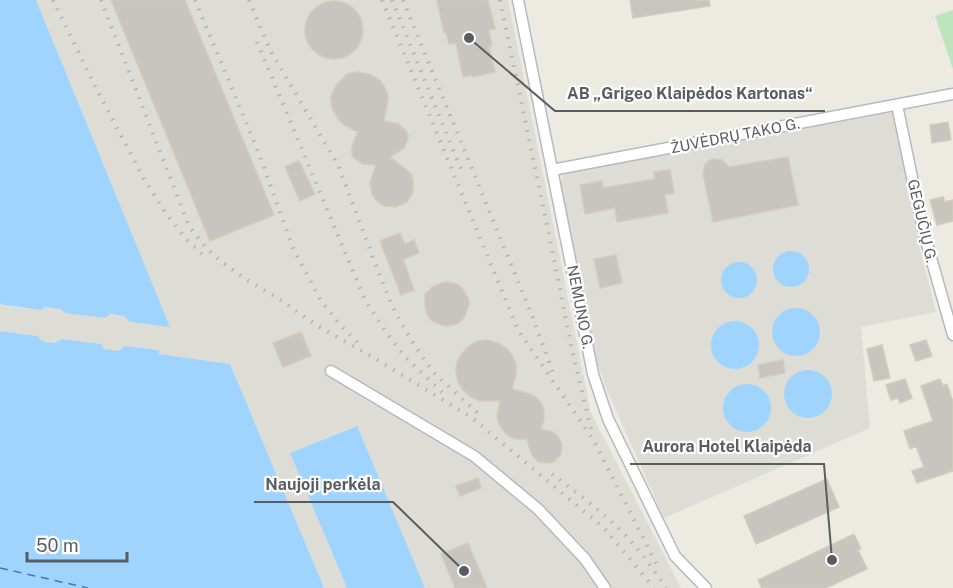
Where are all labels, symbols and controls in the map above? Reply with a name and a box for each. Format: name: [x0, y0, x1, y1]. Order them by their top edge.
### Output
callout: AB „Grigeo Klaipėdos Kartonas“: [555, 77, 825, 111]
text: AB „Grigeo Klaipėdos Kartonas“: [567, 84, 813, 103]
street label: ŽUVĖDRŲ TAKO G.: [669, 114, 801, 156]
street label: GEGUČIŲ G.: [905, 178, 940, 264]
street label: NEMUNO G.: [564, 264, 597, 350]
callout: Aurora Hotel Klaipėda: [630, 430, 824, 464]
text: Aurora Hotel Klaipėda: [642, 437, 812, 456]
callout: Naujoji perkėla: [254, 468, 393, 502]
text: Naujoji perkėla: [265, 475, 381, 494]
scale bar: [27, 525, 128, 563]
text: 50 m: [36, 535, 79, 556]

